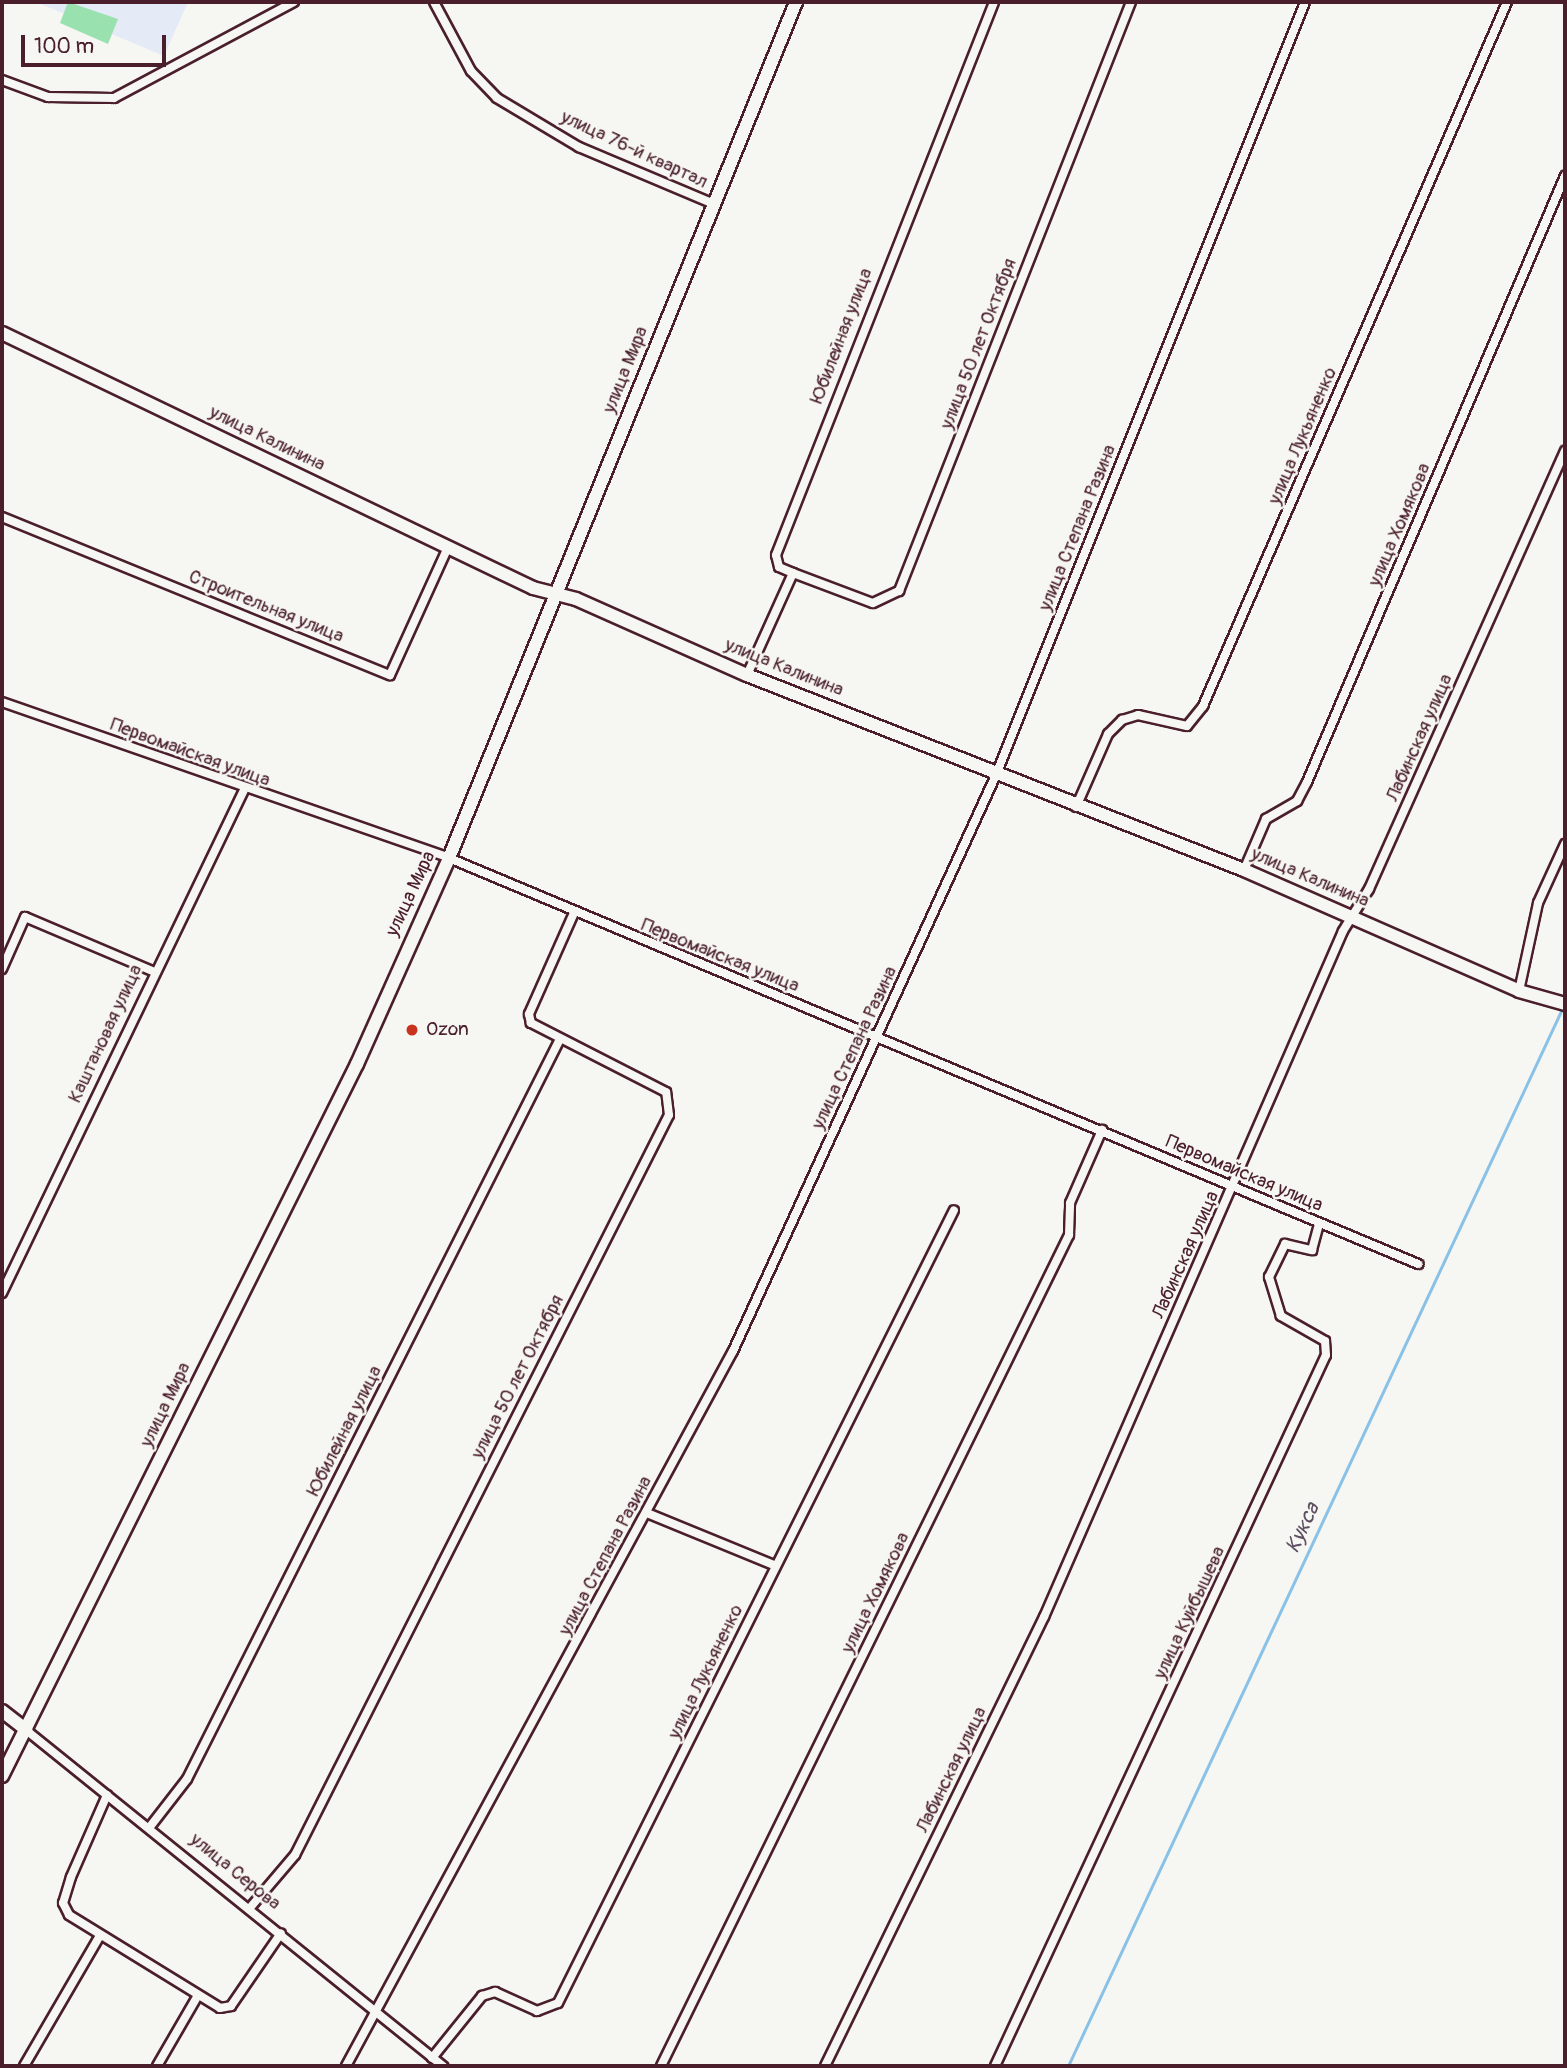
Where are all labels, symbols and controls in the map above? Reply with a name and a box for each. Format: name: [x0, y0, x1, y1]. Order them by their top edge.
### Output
scale bar: [24, 21, 170, 65]
text: 100 m: [34, 33, 94, 60]
street label: улица 76-й квартал: [557, 106, 711, 194]
street label: улица 50 лет Октября: [936, 255, 1022, 433]
street label: Юбилейная улица: [806, 265, 878, 407]
street label: улица Мира: [598, 323, 654, 417]
street label: улица Лукьяненко: [1264, 364, 1342, 508]
street label: улица Калинина: [205, 401, 329, 477]
street label: улица Степана Разина: [1034, 442, 1122, 614]
street label: улица Хомякова: [1364, 460, 1436, 590]
street label: Строительная улица: [185, 565, 347, 649]
street label: улица Калинина: [721, 634, 847, 702]
street label: Лабинская улица: [1382, 671, 1458, 805]
street label: Первомайская улица: [107, 713, 273, 793]
street label: улица Калинина: [1248, 843, 1372, 913]
street label: улица Мира: [381, 848, 441, 940]
street label: Первомайская улица: [638, 914, 802, 998]
street label: Каштановая улица: [64, 961, 148, 1107]
street label: улица Степана Разина: [807, 963, 903, 1133]
place label: Ozon: [426, 1019, 469, 1041]
marker: Ozon: [404, 1022, 420, 1038]
street label: Первомайская улица: [1162, 1131, 1326, 1217]
street label: Лабинская улица: [1148, 1188, 1224, 1322]
street label: улица 50 лет Октября: [467, 1291, 569, 1463]
street label: улица Мира: [136, 1359, 196, 1451]
street label: Юбилейная улица: [302, 1362, 388, 1500]
street label: улица Степана Разина: [554, 1472, 658, 1640]
water label: Кукса: [1281, 1499, 1325, 1557]
street label: улица Хомякова: [837, 1529, 915, 1657]
street label: улица Куйбышева: [1149, 1543, 1231, 1683]
street label: улица Лукьяненко: [664, 1601, 748, 1743]
street label: Лабинская улица: [912, 1703, 992, 1837]
street label: улица Серова: [185, 1829, 285, 1915]

